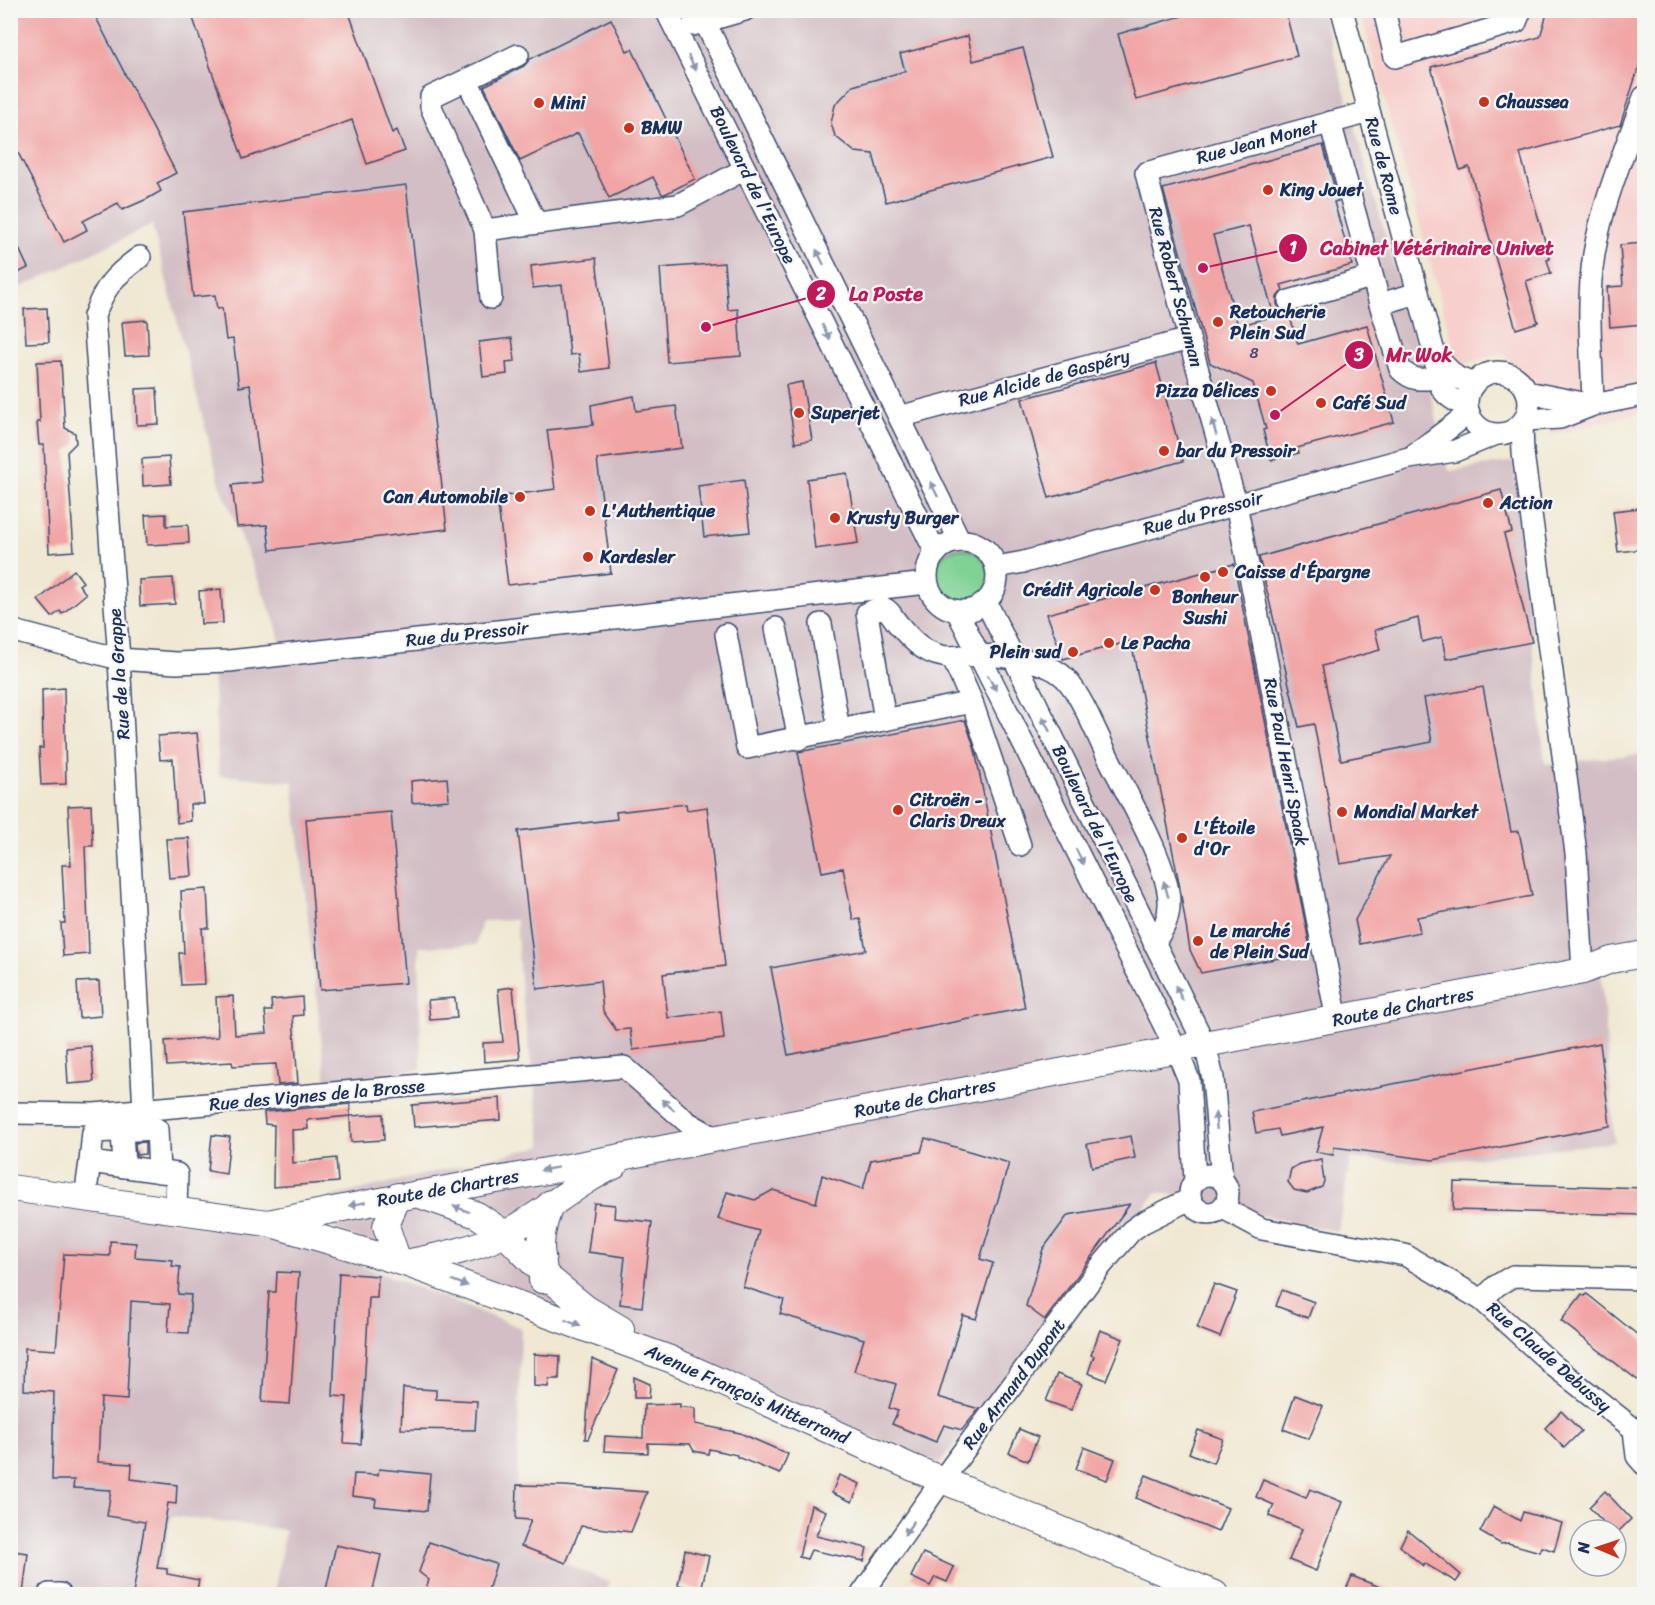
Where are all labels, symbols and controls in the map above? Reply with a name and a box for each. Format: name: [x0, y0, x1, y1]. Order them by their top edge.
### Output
one-way arrow: [687, 54, 697, 72]
place label: Chaussea: [1495, 86, 1569, 118]
place label: Mini: [550, 87, 586, 119]
marker: Chaussea: [1477, 95, 1491, 109]
marker: Mini: [532, 96, 546, 110]
street label: Boulevard de l'Europe: [701, 100, 805, 270]
street label: Rue Jean Monet: [1193, 110, 1322, 174]
place label: BMW: [641, 112, 683, 144]
street label: Rue de Rome: [1356, 113, 1412, 219]
marker: BMW: [622, 121, 636, 135]
place label: King Jouet: [1279, 174, 1365, 206]
marker: King Jouet: [1261, 183, 1275, 197]
street label: Rue Robert Schuman: [1139, 203, 1213, 371]
callout: Cabinet Vétérinaire Univet: [1278, 229, 1566, 267]
text: Cabinet Vétérinaire Univet: [1319, 231, 1554, 266]
text: 1: [1289, 232, 1297, 264]
one-way arrow: [816, 249, 825, 266]
callout: La Poste: [806, 275, 935, 313]
text: La Poste: [849, 277, 923, 312]
text: 2: [815, 278, 827, 310]
place label: Retoucherie Plein Sud: [1229, 296, 1326, 349]
marker: Retoucherie Plein Sud: [1211, 315, 1225, 329]
one-way arrow: [821, 323, 830, 340]
callout: Mr Wok: [1344, 336, 1464, 374]
text: Mr Wok: [1385, 338, 1452, 373]
text: 3: [1353, 339, 1364, 371]
street label: Rue Alcide de Gaspéry: [955, 340, 1134, 416]
house number: 8: [1249, 340, 1259, 366]
place label: Pizza Délices: [1156, 375, 1260, 407]
marker: Pizza Délices: [1264, 384, 1278, 398]
place label: Café Sud: [1332, 387, 1407, 419]
marker: Café Sud: [1314, 396, 1328, 410]
place label: Superjet: [810, 397, 880, 429]
marker: Superjet: [792, 406, 806, 420]
one-way arrow: [1209, 418, 1218, 436]
place label: bar du Pressoir: [1175, 435, 1297, 467]
marker: bar du Pressoir: [1157, 444, 1171, 458]
one-way arrow: [930, 480, 939, 497]
place label: Can Automobile: [382, 481, 508, 513]
street label: Rue du Pressoir: [1139, 481, 1268, 544]
place label: Action: [1499, 487, 1553, 519]
marker: Can Automobile: [513, 490, 527, 504]
place label: L'Authentique: [602, 495, 716, 527]
marker: Action: [1481, 496, 1495, 510]
place label: Krusty Burger: [846, 502, 960, 534]
marker: L'Authentique: [583, 504, 597, 518]
marker: Krusty Burger: [828, 511, 842, 525]
place label: Kardesler: [599, 541, 676, 573]
marker: Kardesler: [581, 550, 595, 564]
place label: Caisse d'Épargne: [1234, 556, 1371, 588]
marker: Caisse d'Épargne: [1216, 565, 1230, 579]
marker: Bonheur Sushi: [1198, 570, 1212, 584]
place label: Crédit Agricole: [1022, 574, 1144, 606]
place label: Bonheur Sushi: [1172, 581, 1240, 634]
marker: Crédit Agricole: [1148, 583, 1162, 597]
street label: Rue de la Grappe: [98, 607, 140, 741]
street label: Rue du Pressoir: [404, 611, 531, 656]
place label: Le Pacha: [1121, 627, 1191, 659]
place label: Plein sud: [990, 636, 1063, 668]
marker: Le Pacha: [1102, 636, 1116, 650]
marker: Plein sud: [1066, 645, 1080, 659]
one-way arrow: [987, 674, 997, 691]
street label: Rue Paul Henri Spaak: [1254, 675, 1318, 849]
one-way arrow: [1041, 715, 1051, 732]
street label: Boulevard de l'Europe: [1043, 739, 1147, 909]
place label: Citroën - Claris Dreux: [909, 784, 1006, 837]
place label: Mondial Market: [1353, 796, 1480, 828]
marker: Citroën - Claris Dreux: [891, 803, 905, 817]
marker: Mondial Market: [1335, 805, 1349, 819]
place label: L'Étoile d'Or: [1194, 812, 1255, 865]
marker: L'Étoile d'Or: [1175, 831, 1189, 845]
one-way arrow: [1075, 848, 1084, 865]
one-way arrow: [1161, 880, 1170, 898]
place label: Le marché de Plein Sud: [1210, 915, 1310, 968]
marker: Le marché de Plein Sud: [1191, 934, 1205, 948]
street label: Route de Chartres: [1329, 977, 1477, 1036]
one-way arrow: [1174, 984, 1183, 1001]
street label: Route de Chartres: [851, 1068, 999, 1127]
street label: Rue des Vignes de la Brosse: [208, 1070, 426, 1120]
one-way arrow: [661, 1099, 676, 1112]
one-way arrow: [1212, 1112, 1221, 1131]
street label: Route de Chartres: [374, 1160, 522, 1216]
one-way arrow: [539, 1165, 558, 1174]
one-way arrow: [347, 1200, 366, 1209]
one-way arrow: [452, 1204, 470, 1213]
one-way arrow: [451, 1278, 469, 1288]
street label: Rue Claude Debussy: [1479, 1293, 1619, 1421]
street label: Rue Armand Dupont: [954, 1311, 1074, 1456]
one-way arrow: [564, 1319, 582, 1329]
street label: Avenue François Mitterrand: [639, 1334, 856, 1454]
north arrow: [1568, 1518, 1628, 1578]
one-way arrow: [904, 1520, 915, 1536]
text: N: [1569, 1541, 1598, 1555]

